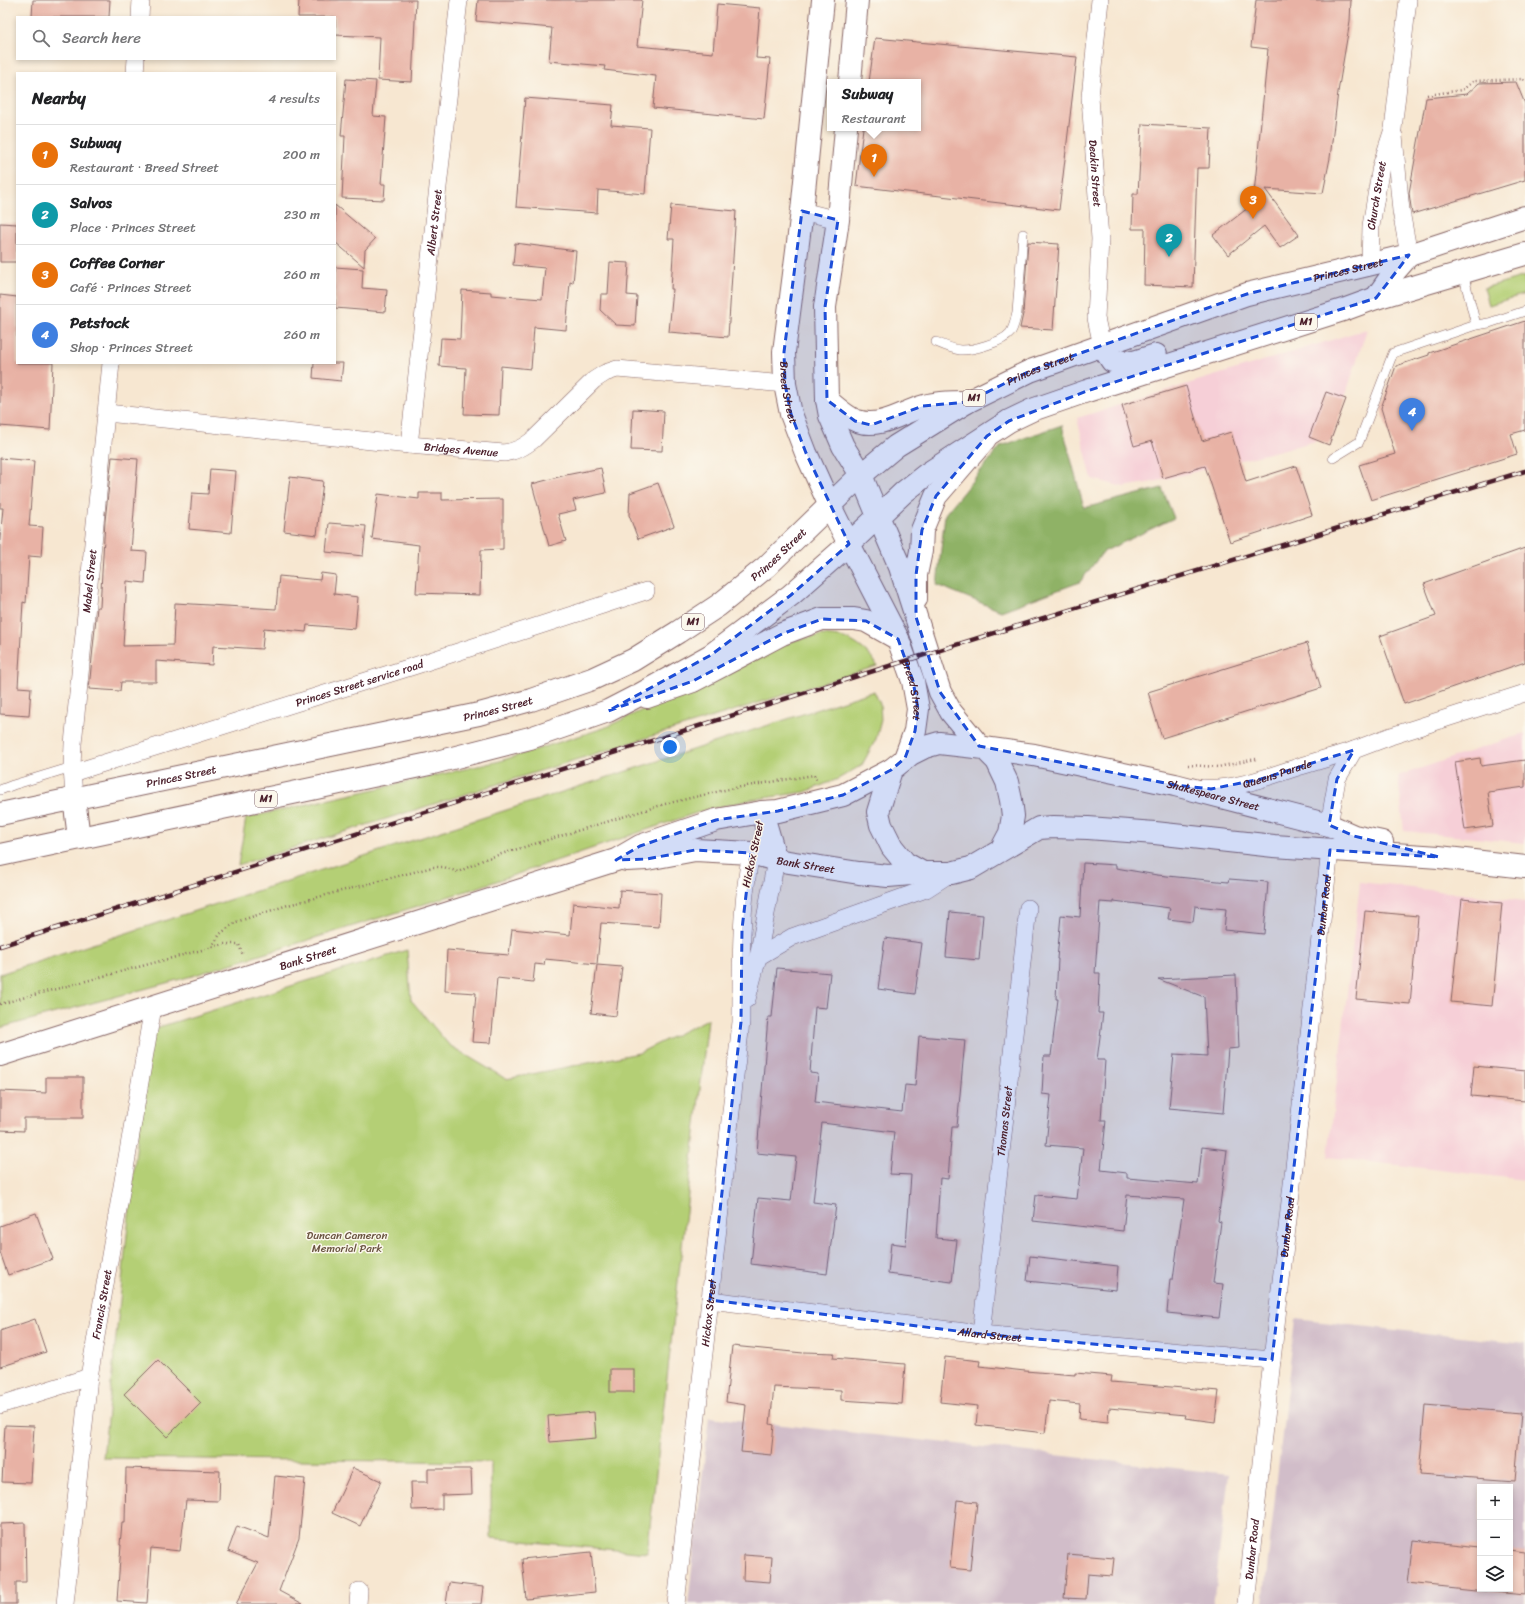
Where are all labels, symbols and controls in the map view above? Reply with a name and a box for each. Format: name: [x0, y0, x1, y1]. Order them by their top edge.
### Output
search box: [16, 16, 336, 60]
text: Search here: [62, 25, 141, 51]
icon: search: [30, 27, 52, 49]
popup: [827, 79, 921, 131]
text: Subway: [842, 81, 893, 107]
text: Nearby: [32, 83, 86, 113]
text: 4 results: [268, 87, 320, 110]
text: Restaurant: [842, 107, 906, 130]
text: Subway: [70, 130, 121, 156]
street label: Deakin Street: [1084, 139, 1107, 208]
text: 1: [42, 143, 48, 166]
text: 200 m: [283, 143, 320, 166]
pin: 1: [861, 144, 887, 177]
text: Restaurant · Breed Street: [70, 156, 219, 179]
street label: Church Street: [1361, 158, 1392, 230]
pin: 3: [1240, 186, 1266, 219]
street label: Albert Street: [421, 188, 447, 257]
text: Salvos: [70, 190, 112, 216]
text: 2: [41, 203, 49, 226]
text: 230 m: [284, 203, 320, 226]
text: Place · Princes Street: [70, 216, 196, 239]
pin: 2: [1156, 224, 1182, 257]
text: Coffee Corner: [70, 250, 164, 276]
street label: Princes Street: [1311, 252, 1385, 287]
text: 3: [41, 263, 49, 286]
text: 260 m: [284, 263, 320, 286]
text: Café · Princes Street: [70, 276, 191, 299]
text: Petstock: [70, 310, 129, 336]
road number: M1: [1295, 314, 1317, 330]
text: 4: [41, 323, 49, 346]
text: 260 m: [284, 323, 320, 346]
text: Shop · Princes Street: [70, 336, 193, 359]
street label: Princes Street: [1003, 347, 1077, 391]
street label: Breed Street: [775, 361, 803, 427]
road number: M1: [963, 390, 985, 406]
pin: 4: [1399, 398, 1425, 431]
street label: Bridges Avenue: [423, 437, 499, 462]
street label: Princes Street: [746, 523, 811, 586]
street label: Mabel Street: [77, 548, 102, 614]
road number: M1: [682, 614, 704, 630]
street label: Princes Street service road: [293, 654, 427, 712]
street label: Breed Street: [896, 656, 928, 722]
street label: Princes Street: [461, 690, 535, 727]
your location: [660, 737, 680, 757]
street label: Queens Parade: [1241, 754, 1315, 793]
street label: Princes Street: [144, 760, 218, 793]
street label: Shakespeare Street: [1165, 774, 1262, 816]
road number: M1: [255, 791, 277, 807]
street label: Hickox Street: [737, 818, 769, 889]
street label: Bank Street: [775, 851, 837, 879]
street label: Dunbar Road: [1311, 873, 1337, 937]
street label: Bank Street: [277, 939, 339, 976]
street label: Thomas Street: [991, 1085, 1018, 1157]
street label: Dunbar Road: [1274, 1195, 1300, 1258]
park label: Duncan Cameron Memorial Park: [307, 1226, 387, 1258]
street label: Francis Street: [86, 1268, 117, 1341]
street label: Hickox Street: [695, 1277, 722, 1348]
street label: Allard Street: [956, 1322, 1023, 1347]
map controls: [1477, 1484, 1513, 1592]
button: +: [1477, 1484, 1513, 1520]
street label: Dunbar Road: [1239, 1517, 1265, 1580]
button: −: [1477, 1520, 1513, 1556]
button: layers: [1477, 1556, 1513, 1592]

